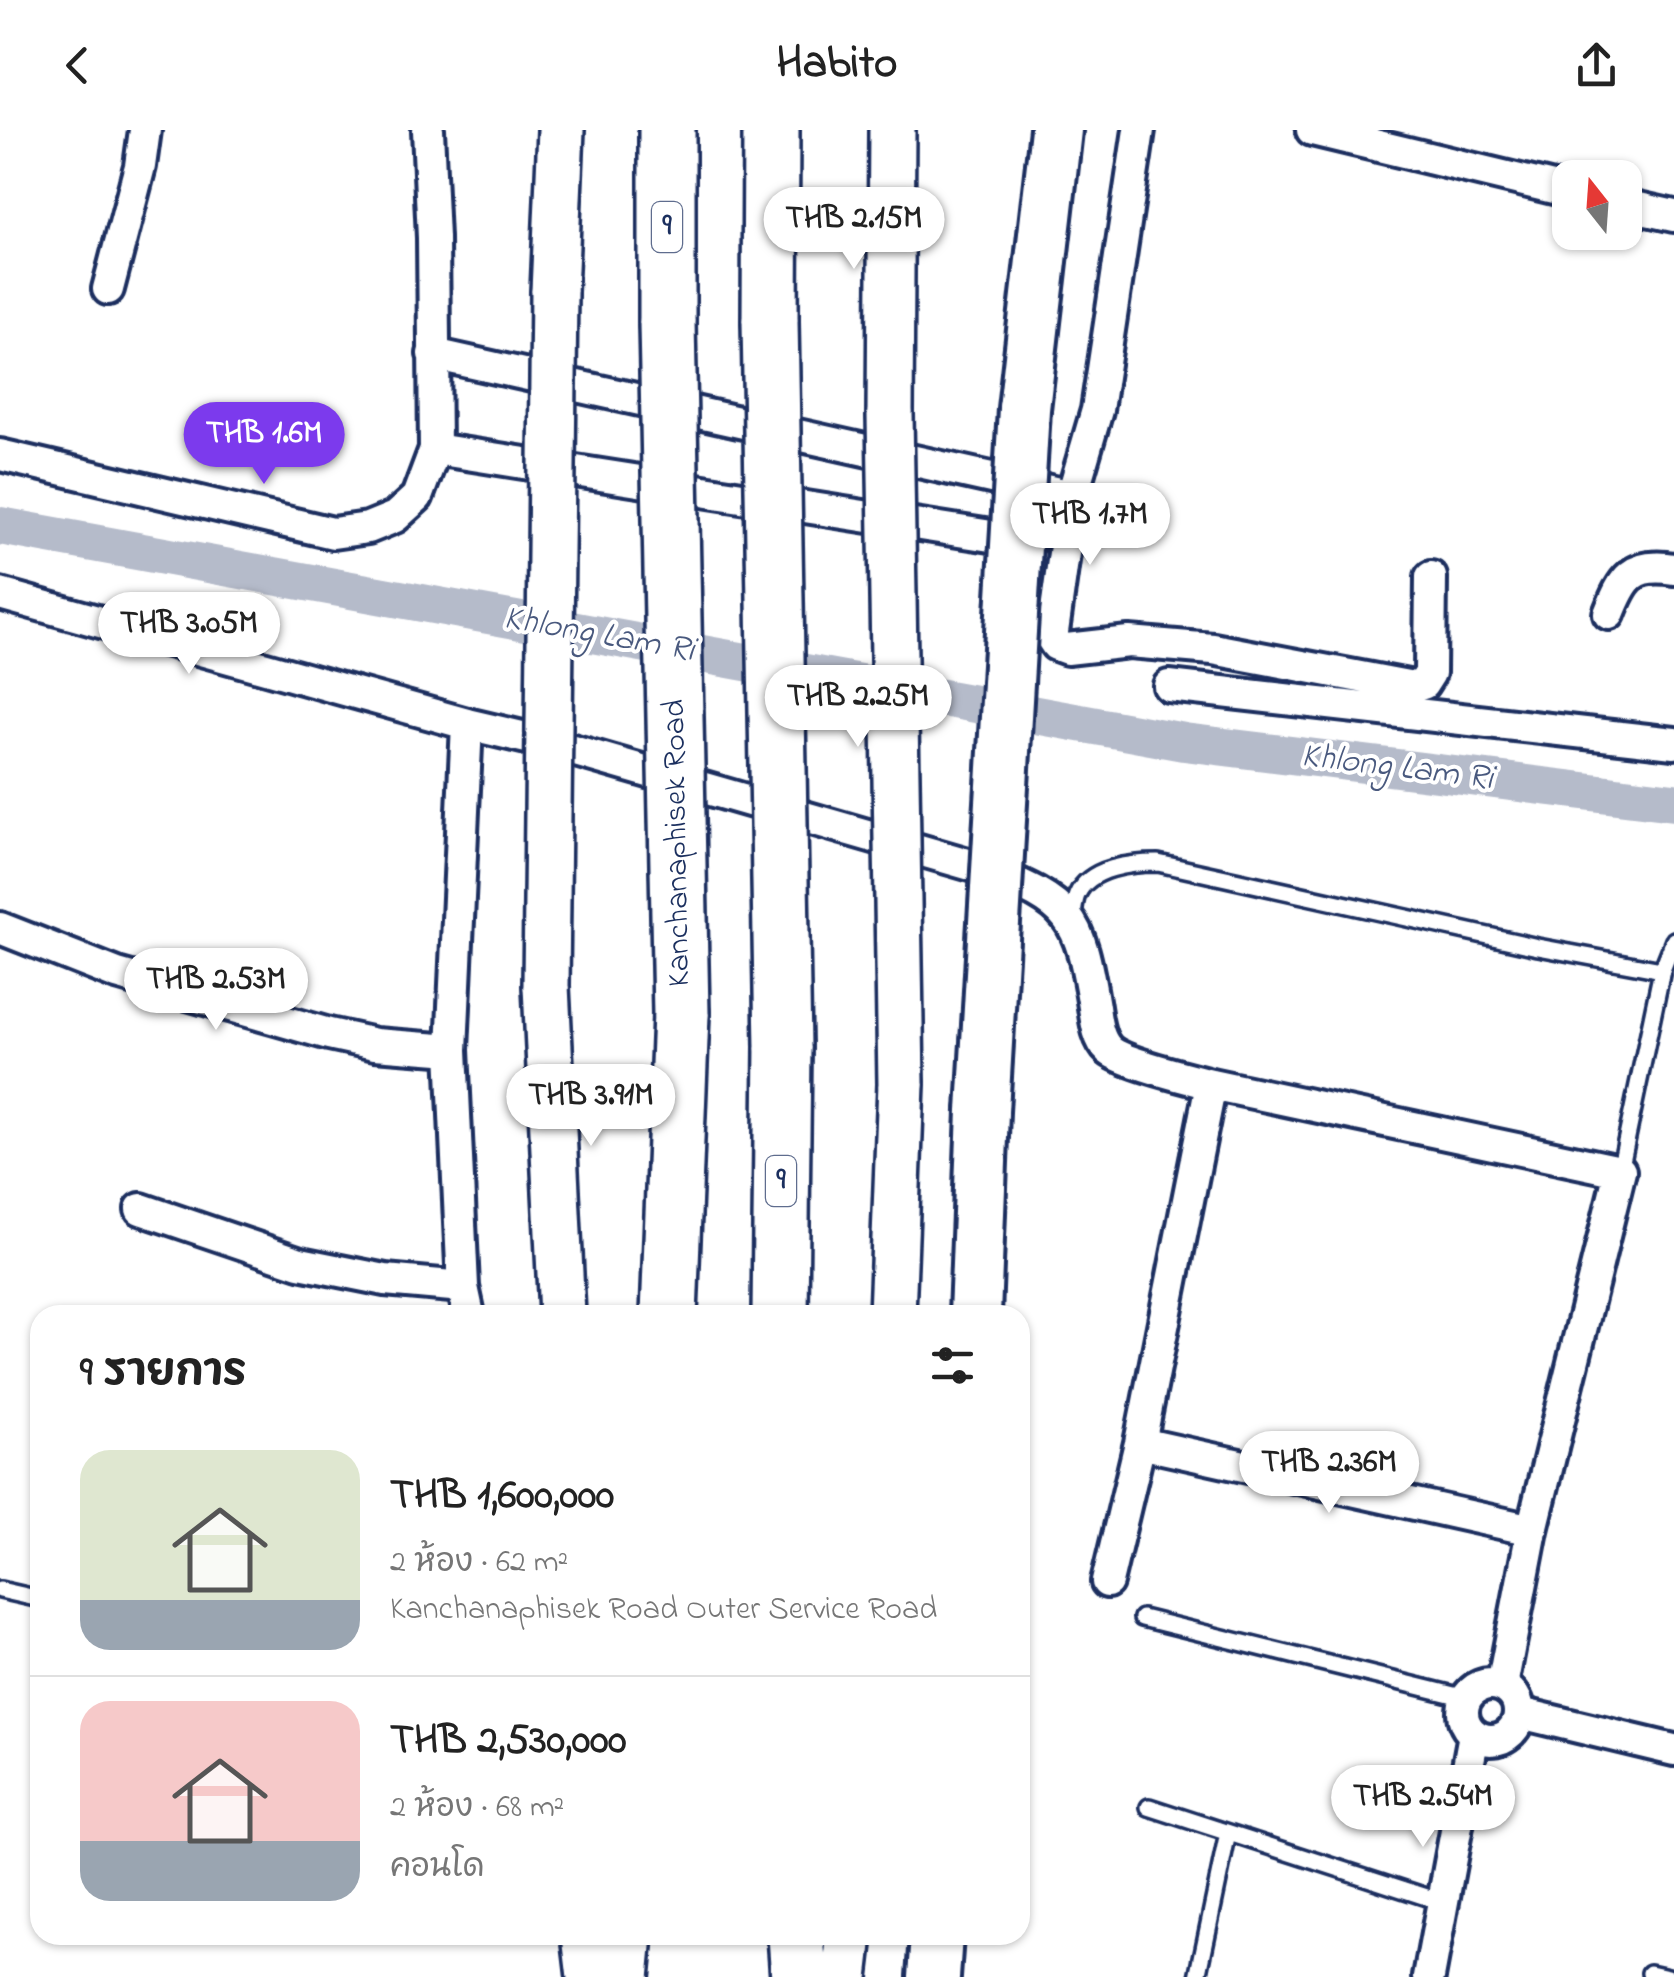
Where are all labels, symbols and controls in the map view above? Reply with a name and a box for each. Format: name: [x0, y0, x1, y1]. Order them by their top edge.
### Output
text: Habito: [777, 32, 897, 98]
icon: back: [50, 38, 105, 93]
icon: share: [1569, 38, 1624, 93]
north arrow: [1552, 160, 1642, 250]
map controls: [1552, 160, 1642, 250]
pin: THB 2.15M: [740, 187, 968, 272]
text: THB 2.15M: [786, 196, 922, 243]
road number: 9: [652, 202, 682, 252]
pin: THB 1.6M: [161, 402, 367, 487]
text: THB 1.6M: [206, 411, 322, 458]
pin: THB 1.7M: [987, 483, 1193, 568]
text: THB 1.7M: [1032, 492, 1148, 539]
pin: THB 3.05M: [75, 592, 303, 677]
water label: Khlong Lam Ri: [499, 593, 702, 678]
text: THB 3.05M: [120, 601, 258, 648]
pin: THB 2.25M: [744, 665, 972, 750]
text: THB 2.25M: [787, 674, 929, 721]
street label: Kanchanaphisek Road: [652, 699, 704, 987]
water label: Khlong Lam Ri: [1298, 731, 1499, 807]
pin: THB 2.53M: [102, 948, 330, 1033]
text: THB 2.53M: [146, 957, 286, 1004]
pin: THB 3.91M: [477, 1064, 705, 1149]
text: THB 3.91M: [528, 1073, 654, 1120]
road number: 9: [766, 1156, 796, 1206]
icon: filters: [925, 1338, 980, 1393]
text: 9 รายการ: [80, 1343, 247, 1404]
pin: THB 2.36M: [1215, 1431, 1443, 1516]
text: THB 2.36M: [1261, 1440, 1397, 1487]
text: THB 1,600,000: [390, 1466, 614, 1527]
icon: home: [160, 1490, 280, 1610]
text: 2 ห้อง · 62 m²: [390, 1540, 568, 1587]
text: Kanchanaphisek Road Outer Service Road: [390, 1587, 937, 1634]
text: THB 2,530,000: [390, 1711, 627, 1772]
icon: home: [160, 1741, 280, 1861]
pin: THB 2.54M: [1309, 1765, 1537, 1850]
text: THB 2.54M: [1353, 1774, 1493, 1821]
text: 2 ห้อง · 68 m²: [390, 1785, 564, 1832]
text: คอนโด: [390, 1845, 484, 1892]

